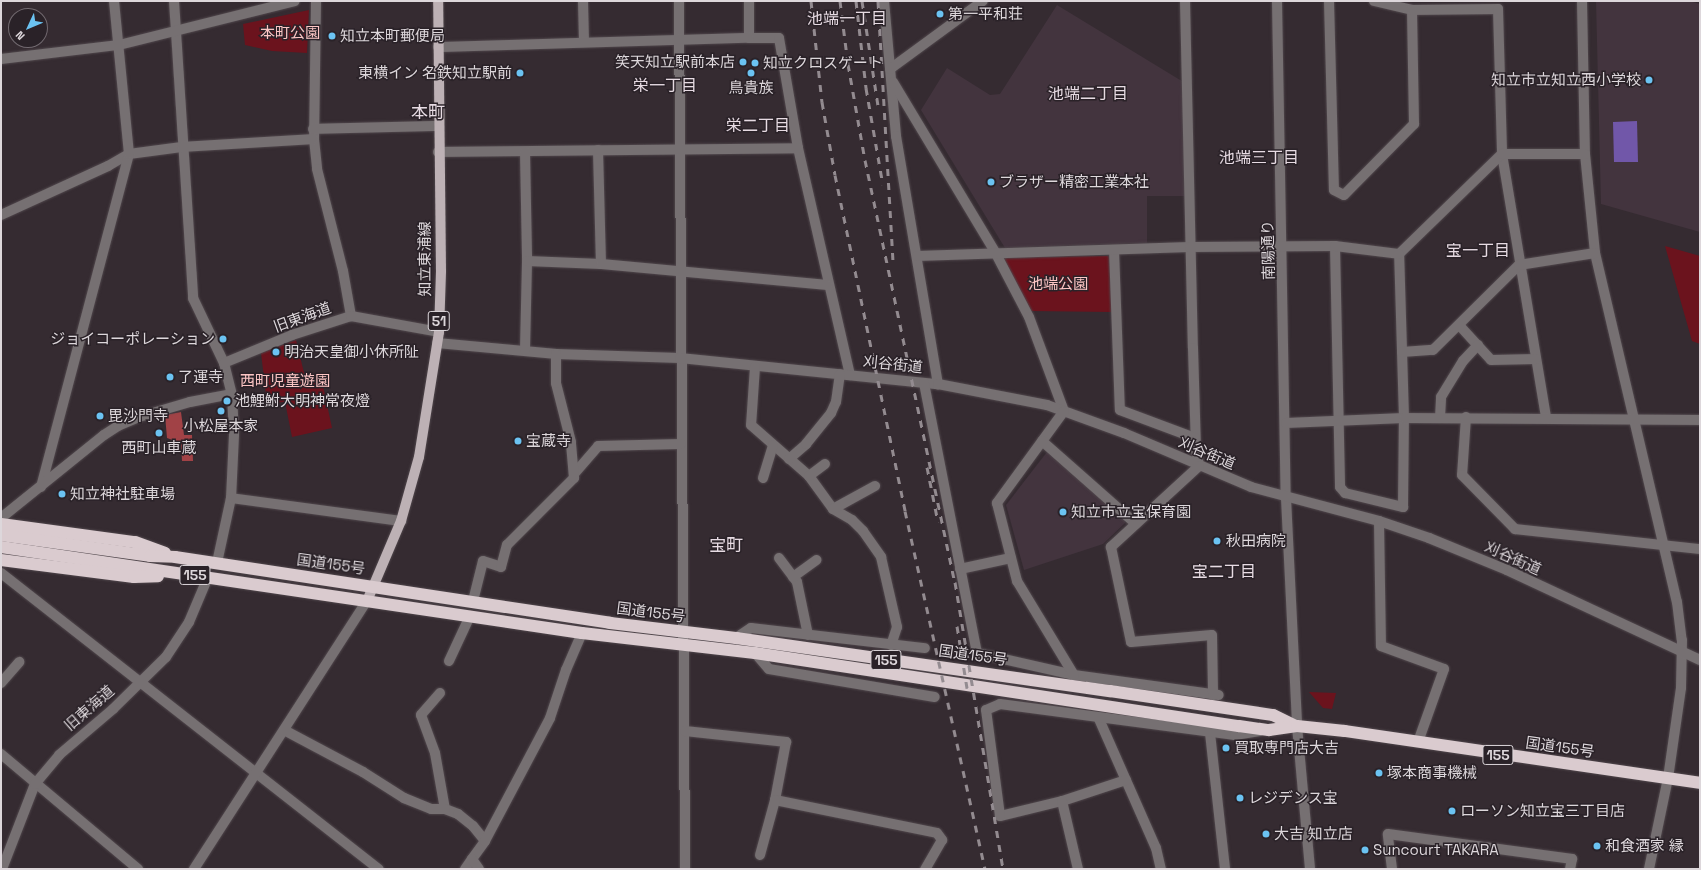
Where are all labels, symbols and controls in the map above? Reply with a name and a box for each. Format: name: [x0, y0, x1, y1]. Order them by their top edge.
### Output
place label: 第一平和荘: [948, 5, 1023, 23]
north arrow: [8, 8, 48, 48]
district label: 池端一丁目: [807, 9, 887, 29]
marker: 第一平和荘: [935, 9, 945, 19]
park label: 本町公園: [260, 24, 320, 42]
place label: 知立本町郵便局: [340, 27, 445, 45]
text: N: [12, 28, 28, 43]
marker: 知立本町郵便局: [327, 31, 337, 41]
place label: 笑天知立駅前本店: [615, 53, 735, 71]
place label: 知立クロスゲート: [763, 54, 883, 72]
marker: 笑天知立駅前本店: [738, 57, 748, 67]
marker: 知立クロスゲート: [750, 58, 760, 68]
place label: 東横イン 名鉄知立駅前: [358, 64, 512, 82]
marker: 東横イン 名鉄知立駅前: [515, 68, 525, 78]
marker: 鳥貴族: [746, 68, 756, 78]
place label: 知立市立知立西小学校: [1491, 71, 1641, 89]
marker: 知立市立知立西小学校: [1644, 75, 1654, 85]
district label: 栄一丁目: [633, 76, 697, 96]
place label: 鳥貴族: [729, 79, 773, 97]
district label: 池端二丁目: [1048, 84, 1128, 104]
district label: 本町: [411, 103, 445, 123]
district label: 栄二丁目: [726, 116, 790, 136]
district label: 池端三丁目: [1219, 148, 1299, 168]
place label: ブラザー精密工業本社: [999, 173, 1149, 191]
marker: ブラザー精密工業本社: [986, 177, 996, 187]
street label: 南陽通り: [1258, 220, 1278, 280]
street label: 知立東浦線: [416, 222, 434, 296]
district label: 宝一丁目: [1446, 241, 1510, 261]
park label: 池端公園: [1028, 275, 1088, 293]
street label: 旧東海道: [271, 298, 333, 336]
road number: 51: [427, 309, 451, 333]
place label: ジョイコーポレーション: [50, 330, 215, 348]
marker: ジョイコーポレーション: [218, 334, 228, 344]
place label: 明治天皇御小休所阯: [284, 343, 419, 361]
marker: 明治天皇御小休所阯: [271, 347, 281, 357]
street label: 刈谷街道: [862, 352, 924, 376]
place label: 了運寺: [178, 368, 223, 386]
marker: 了運寺: [165, 372, 175, 382]
park label: 西町児童遊園: [240, 372, 330, 390]
place label: 池鯉鮒大明神常夜燈: [235, 392, 370, 410]
marker: 池鯉鮒大明神常夜燈: [222, 396, 232, 406]
marker: 小松屋本家: [216, 406, 226, 416]
place label: 毘沙門寺: [108, 407, 168, 425]
marker: 毘沙門寺: [95, 411, 105, 421]
place label: 小松屋本家: [184, 417, 258, 435]
marker: 西町山車蔵: [154, 428, 164, 438]
place label: 宝蔵寺: [526, 432, 571, 450]
street label: 刈谷街道: [1176, 433, 1238, 473]
marker: 宝蔵寺: [513, 436, 523, 446]
place label: 西町山車蔵: [122, 439, 196, 457]
place label: 知立神社駐車場: [70, 485, 175, 503]
marker: 知立神社駐車場: [57, 489, 67, 499]
place label: 知立市立宝保育園: [1071, 503, 1191, 521]
marker: 知立市立宝保育園: [1058, 507, 1068, 517]
place label: 秋田病院: [1226, 532, 1286, 550]
marker: 秋田病院: [1211, 535, 1223, 547]
district label: 宝町: [709, 536, 743, 556]
street label: 刈谷街道: [1482, 538, 1544, 578]
street label: 国道155号: [295, 550, 367, 578]
district label: 宝二丁目: [1192, 562, 1256, 582]
road number: 155: [179, 563, 211, 587]
street label: 国道155号: [616, 599, 686, 625]
street label: 国道155号: [937, 641, 1009, 669]
road number: 155: [870, 648, 902, 672]
street label: 旧東海道: [60, 682, 118, 734]
street label: 国道155号: [1524, 733, 1596, 761]
place label: 買取専門店大吉: [1234, 739, 1339, 757]
marker: 買取専門店大吉: [1221, 743, 1231, 753]
road number: 155: [1482, 743, 1514, 767]
place label: 塚本商事機械: [1387, 764, 1477, 782]
marker: 塚本商事機械: [1374, 768, 1384, 778]
place label: レジデンス宝: [1248, 789, 1338, 807]
marker: レジデンス宝: [1235, 793, 1245, 803]
place label: ローソン知立宝三丁目店: [1460, 802, 1625, 820]
marker: ローソン知立宝三丁目店: [1447, 806, 1457, 816]
place label: 大吉 知立店: [1274, 825, 1353, 843]
marker: 大吉 知立店: [1261, 829, 1271, 839]
place label: 和食酒家 縁: [1605, 837, 1684, 855]
place label: Suncourt TAKARA: [1373, 841, 1499, 859]
marker: 和食酒家 縁: [1592, 841, 1602, 851]
marker: Suncourt TAKARA: [1360, 845, 1370, 855]

